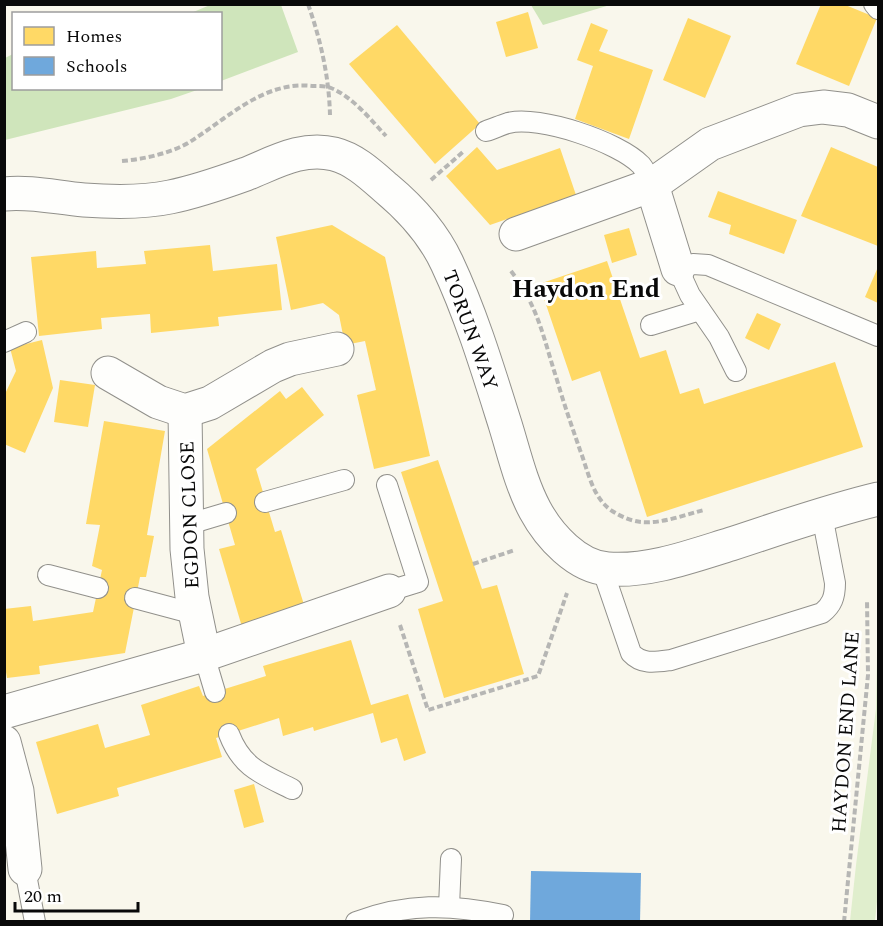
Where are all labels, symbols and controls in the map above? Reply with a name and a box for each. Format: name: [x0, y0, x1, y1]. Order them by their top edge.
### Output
legend: [12, 12, 222, 90]
text: Homes: [66, 23, 122, 50]
text: Schools: [66, 53, 128, 80]
street label: TORUN WAY: [434, 266, 506, 395]
district label: Haydon End: [512, 269, 660, 309]
street label: EGDON CLOSE: [172, 440, 208, 590]
street label: HAYDON END LANE: [824, 630, 868, 834]
scale bar: [15, 875, 138, 913]
text: 20 m: [24, 883, 62, 910]

